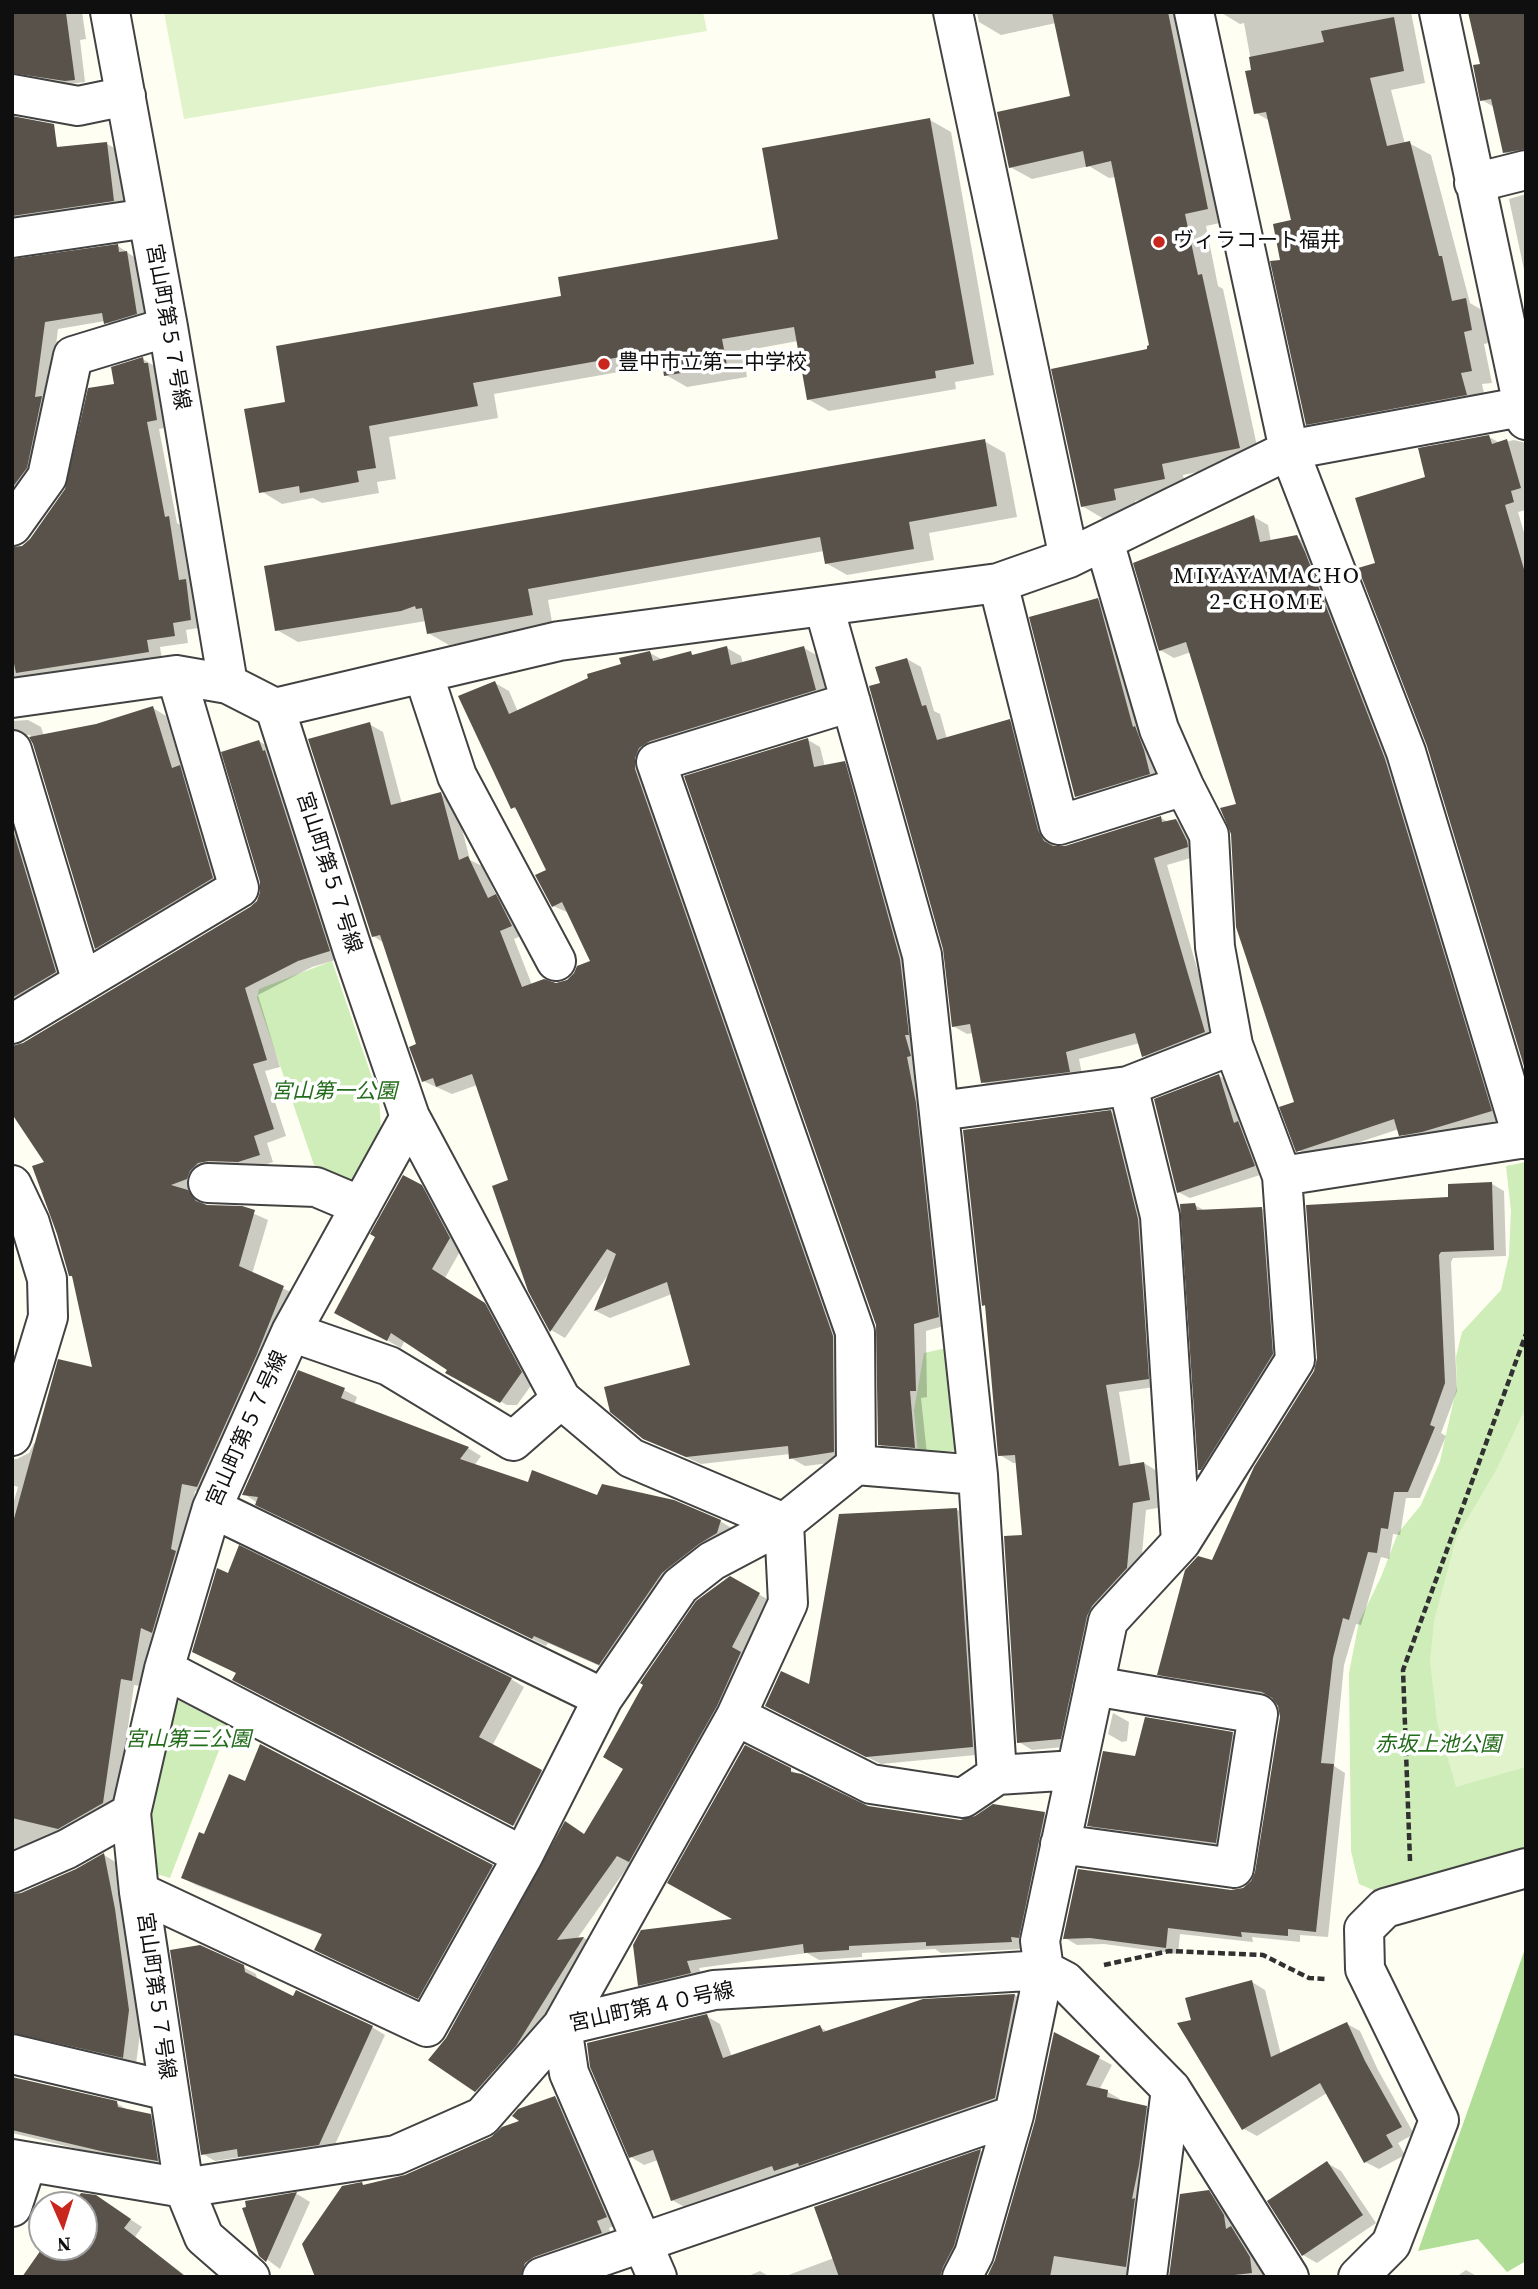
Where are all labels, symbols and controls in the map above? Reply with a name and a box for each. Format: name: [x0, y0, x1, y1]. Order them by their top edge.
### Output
place label: ヴィラコート福井: [1173, 229, 1341, 255]
marker: ヴィラコート福井: [1151, 234, 1167, 250]
street label: 宮山町第５７号線: [140, 242, 194, 412]
place label: 豊中市立第二中学校: [618, 351, 807, 377]
marker: 豊中市立第二中学校: [596, 356, 612, 372]
district label: MIYAYAMACHO 2-CHOME: [1174, 563, 1360, 617]
street label: 宮山町第５７号線: [290, 789, 366, 957]
park label: 宮山第一公園: [271, 1080, 397, 1106]
street label: 宮山町第５７号線: [202, 1347, 294, 1511]
park label: 宮山第三公園: [125, 1728, 251, 1754]
park label: 赤坂上池公園: [1375, 1733, 1501, 1759]
street label: 宮山町第５７号線: [131, 1911, 179, 2081]
street label: 宮山町第４０号線: [567, 1978, 737, 2038]
north arrow: [28, 2191, 98, 2261]
text: N: [56, 2232, 72, 2258]

